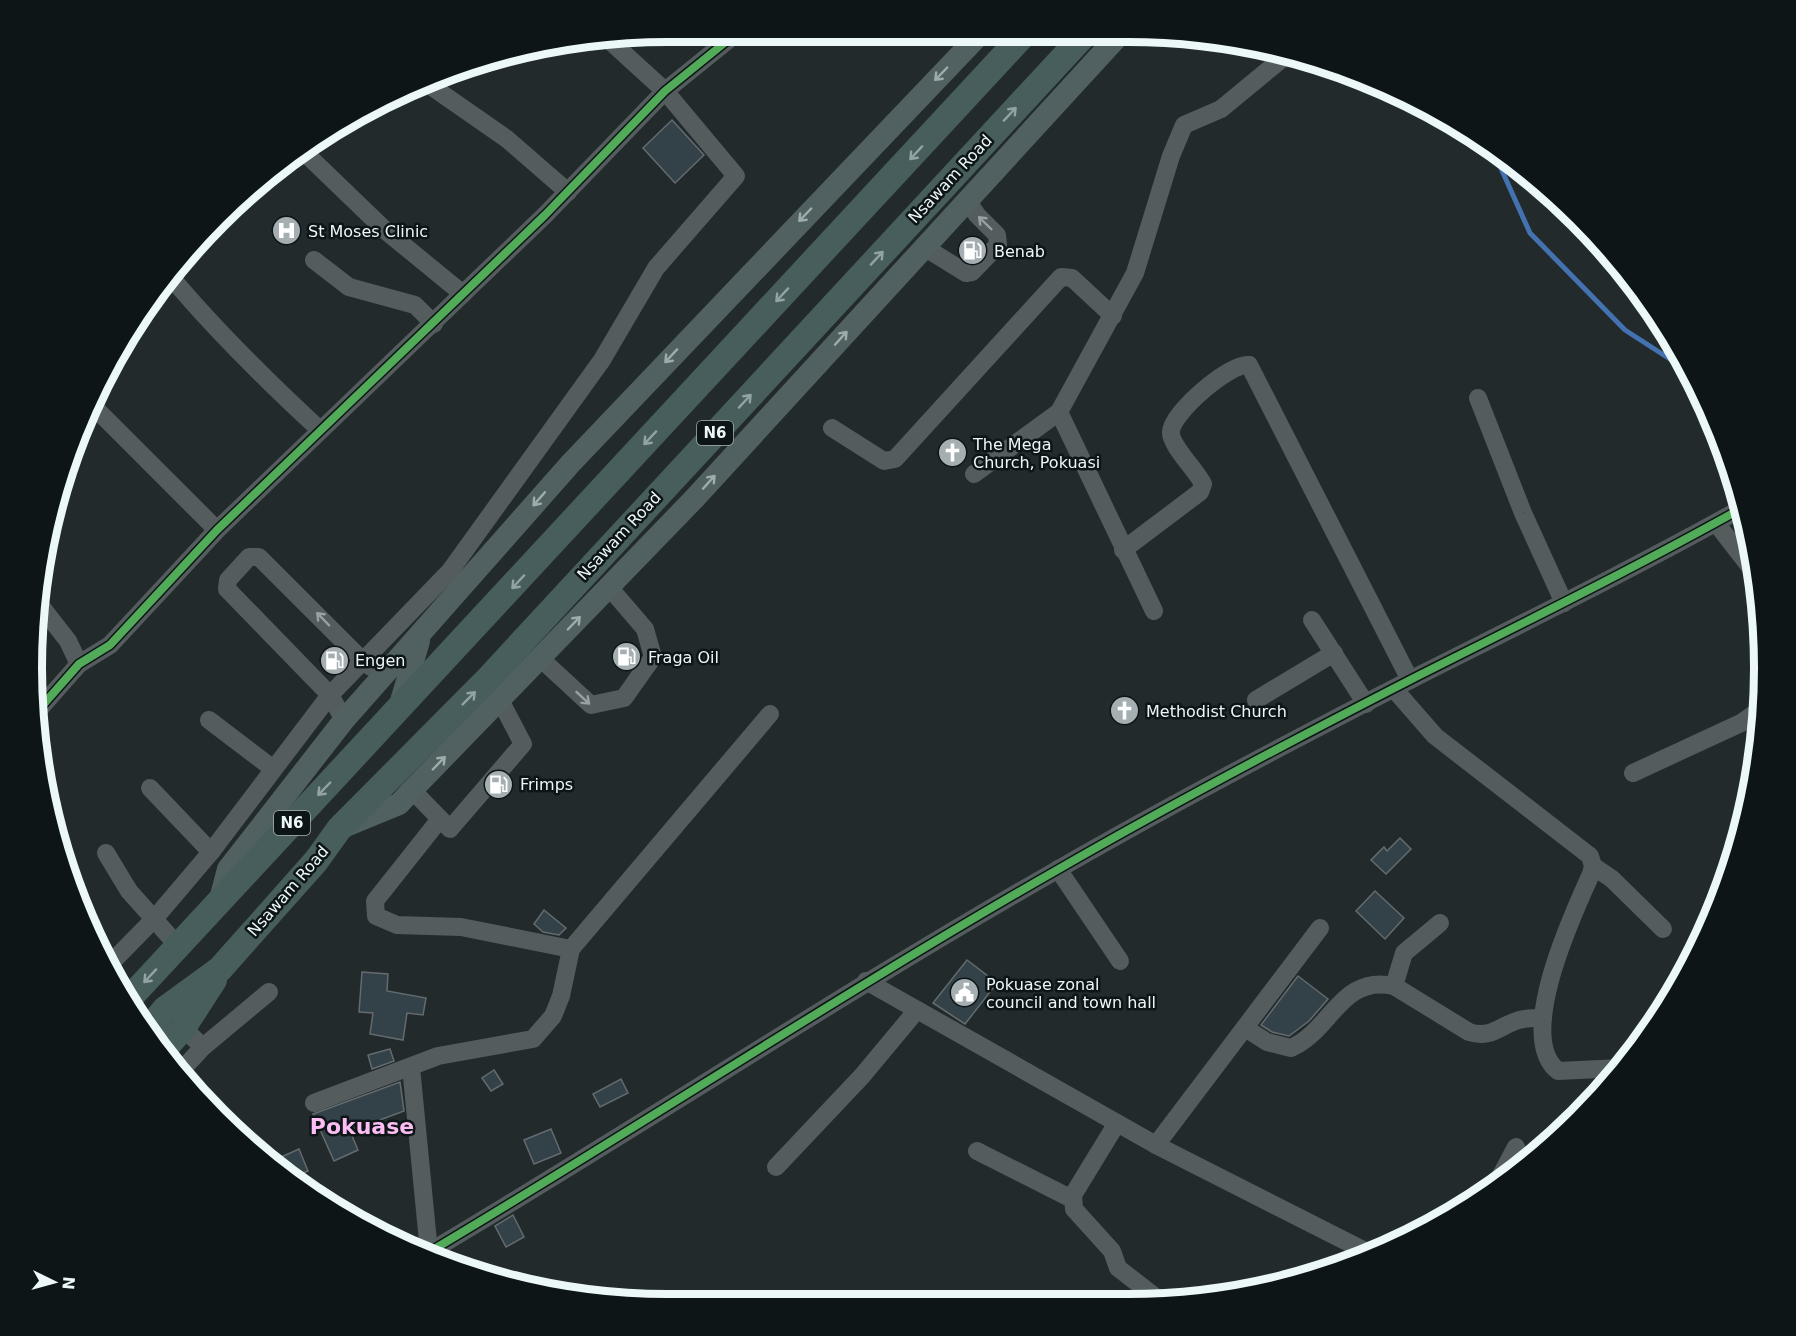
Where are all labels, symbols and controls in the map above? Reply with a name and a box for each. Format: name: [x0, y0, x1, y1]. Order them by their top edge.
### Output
one-way arrow: [934, 67, 948, 82]
one-way arrow: [1003, 107, 1017, 122]
street label: Nsawam Road: [904, 131, 996, 227]
one-way arrow: [909, 145, 923, 160]
one-way arrow: [798, 207, 813, 222]
hospital icon: St Moses Clinic: [271, 215, 303, 247]
one-way arrow: [978, 216, 993, 230]
place label: St Moses Clinic: [308, 222, 428, 241]
fuel station icon: Benab: [957, 235, 989, 267]
place label: Benab: [994, 242, 1045, 261]
one-way arrow: [870, 250, 884, 265]
one-way arrow: [775, 287, 789, 302]
one-way arrow: [834, 331, 848, 346]
one-way arrow: [664, 348, 678, 363]
one-way arrow: [737, 393, 752, 408]
road number: N6: [697, 421, 733, 445]
one-way arrow: [643, 431, 657, 446]
place label: The Mega Church, Pokuasi: [972, 435, 1100, 472]
church icon: The Mega Church, Pokuasi: [936, 437, 968, 469]
one-way arrow: [702, 475, 716, 490]
street label: Nsawam Road: [573, 488, 665, 584]
one-way arrow: [532, 491, 546, 506]
one-way arrow: [511, 574, 525, 589]
one-way arrow: [316, 612, 330, 627]
one-way arrow: [567, 615, 582, 630]
fuel station icon: Fraga Oil: [611, 641, 643, 673]
fuel station icon: Engen: [318, 644, 350, 676]
place label: Fraga Oil: [648, 648, 719, 667]
place label: Engen: [355, 651, 405, 670]
one-way arrow: [462, 690, 477, 705]
one-way arrow: [575, 691, 590, 705]
church icon: Methodist Church: [1109, 695, 1141, 727]
place label: Methodist Church: [1146, 702, 1287, 721]
one-way arrow: [431, 755, 446, 770]
fuel station icon: Frimps: [483, 768, 515, 800]
place label: Frimps: [520, 775, 573, 794]
one-way arrow: [317, 782, 331, 797]
road number: N6: [274, 811, 310, 835]
street label: Nsawam Road: [243, 842, 333, 940]
one-way arrow: [144, 968, 158, 983]
place label: Pokuase zonal council and town hall: [986, 975, 1156, 1012]
public building icon: Pokuase zonal council and town hall: [949, 977, 981, 1009]
district label: Pokuase: [310, 1114, 414, 1139]
north arrow: [24, 1252, 84, 1312]
text: N: [58, 1276, 78, 1291]

